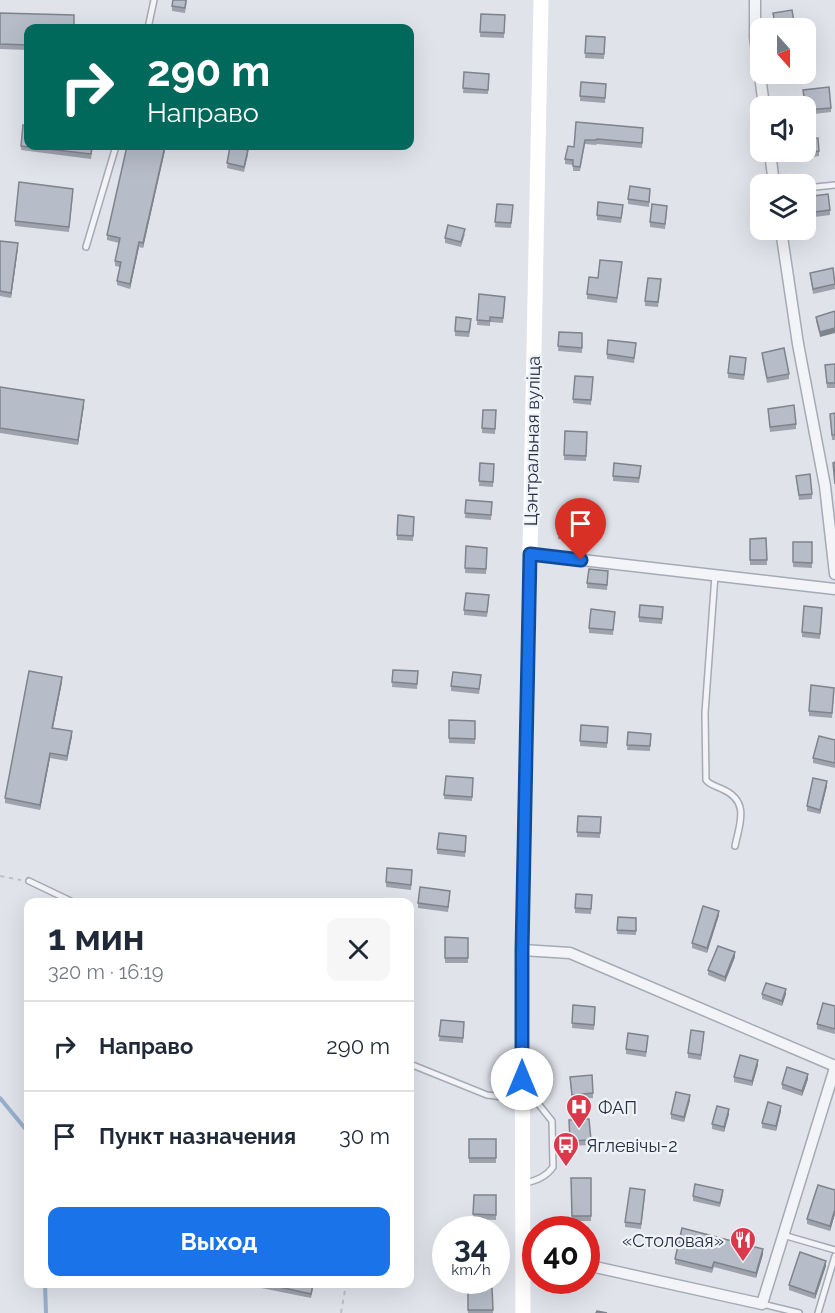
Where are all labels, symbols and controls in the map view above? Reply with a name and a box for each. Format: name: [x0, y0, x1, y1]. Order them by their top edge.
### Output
north arrow: [750, 18, 816, 84]
map controls: [750, 18, 816, 240]
text: 290 m: [147, 47, 270, 96]
icon: right: [48, 48, 126, 126]
button: sound: [750, 96, 816, 162]
text: Направо: [147, 97, 259, 128]
button: layers: [750, 174, 816, 240]
street label: Цэнтральная вуліца: [520, 356, 544, 526]
pin: [555, 498, 606, 560]
icon: arrive: [564, 507, 597, 540]
text: 1 мин: [48, 916, 144, 958]
button: close: [327, 918, 390, 981]
text: 320 m · 16:19: [48, 960, 163, 984]
icon: right: [48, 1030, 81, 1063]
text: Направо: [99, 1033, 193, 1059]
text: 290 m: [326, 1033, 390, 1059]
position arrow: [490, 1047, 554, 1111]
hospital icon: ФАП: [564, 1092, 594, 1130]
place label: ФАП: [598, 1097, 637, 1118]
icon: arrive: [48, 1120, 81, 1153]
text: Пункт назначения: [99, 1123, 296, 1149]
text: 30 m: [339, 1123, 390, 1149]
bus stop icon: Яглевічы-2: [551, 1130, 581, 1168]
place label: Яглевічы-2: [586, 1135, 678, 1156]
button: Выход: [48, 1207, 390, 1276]
speed limit sign: 40: [522, 1216, 600, 1294]
restaurant icon: «Столовая»: [728, 1225, 758, 1263]
text: 34: [454, 1230, 488, 1265]
place label: «Столовая»: [622, 1230, 724, 1251]
text: km/h: [451, 1261, 491, 1279]

